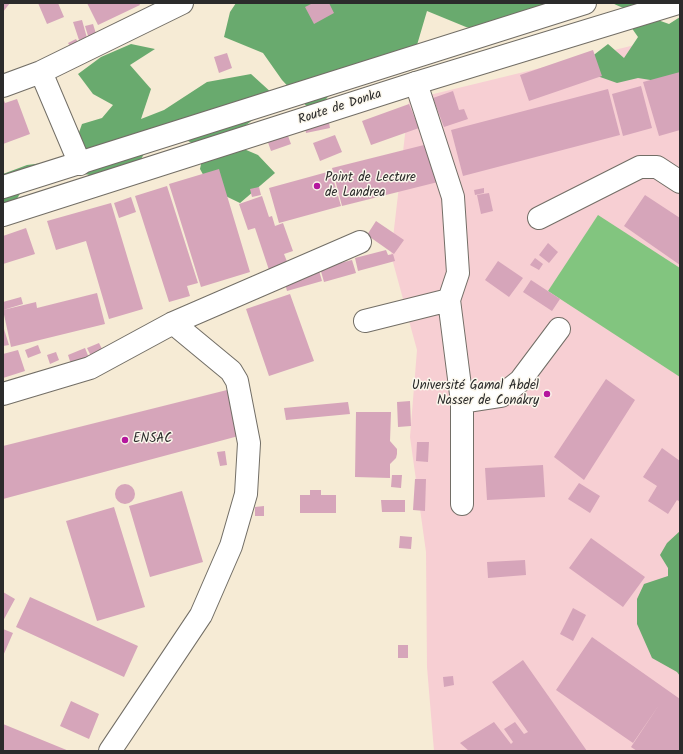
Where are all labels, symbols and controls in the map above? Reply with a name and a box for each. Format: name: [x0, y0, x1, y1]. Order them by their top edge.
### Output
street label: Route de Donka: [296, 87, 384, 129]
place label: Point de Lecture de Landrea: [325, 171, 416, 202]
marker: Point de Lecture de Landrea: [312, 181, 322, 191]
place label: Université Gamal Abdel Nasser de Conakry: [412, 379, 539, 410]
marker: Université Gamal Abdel Nasser de Conakry: [542, 389, 552, 399]
place label: ENSAC: [133, 432, 172, 448]
marker: ENSAC: [120, 435, 130, 445]

